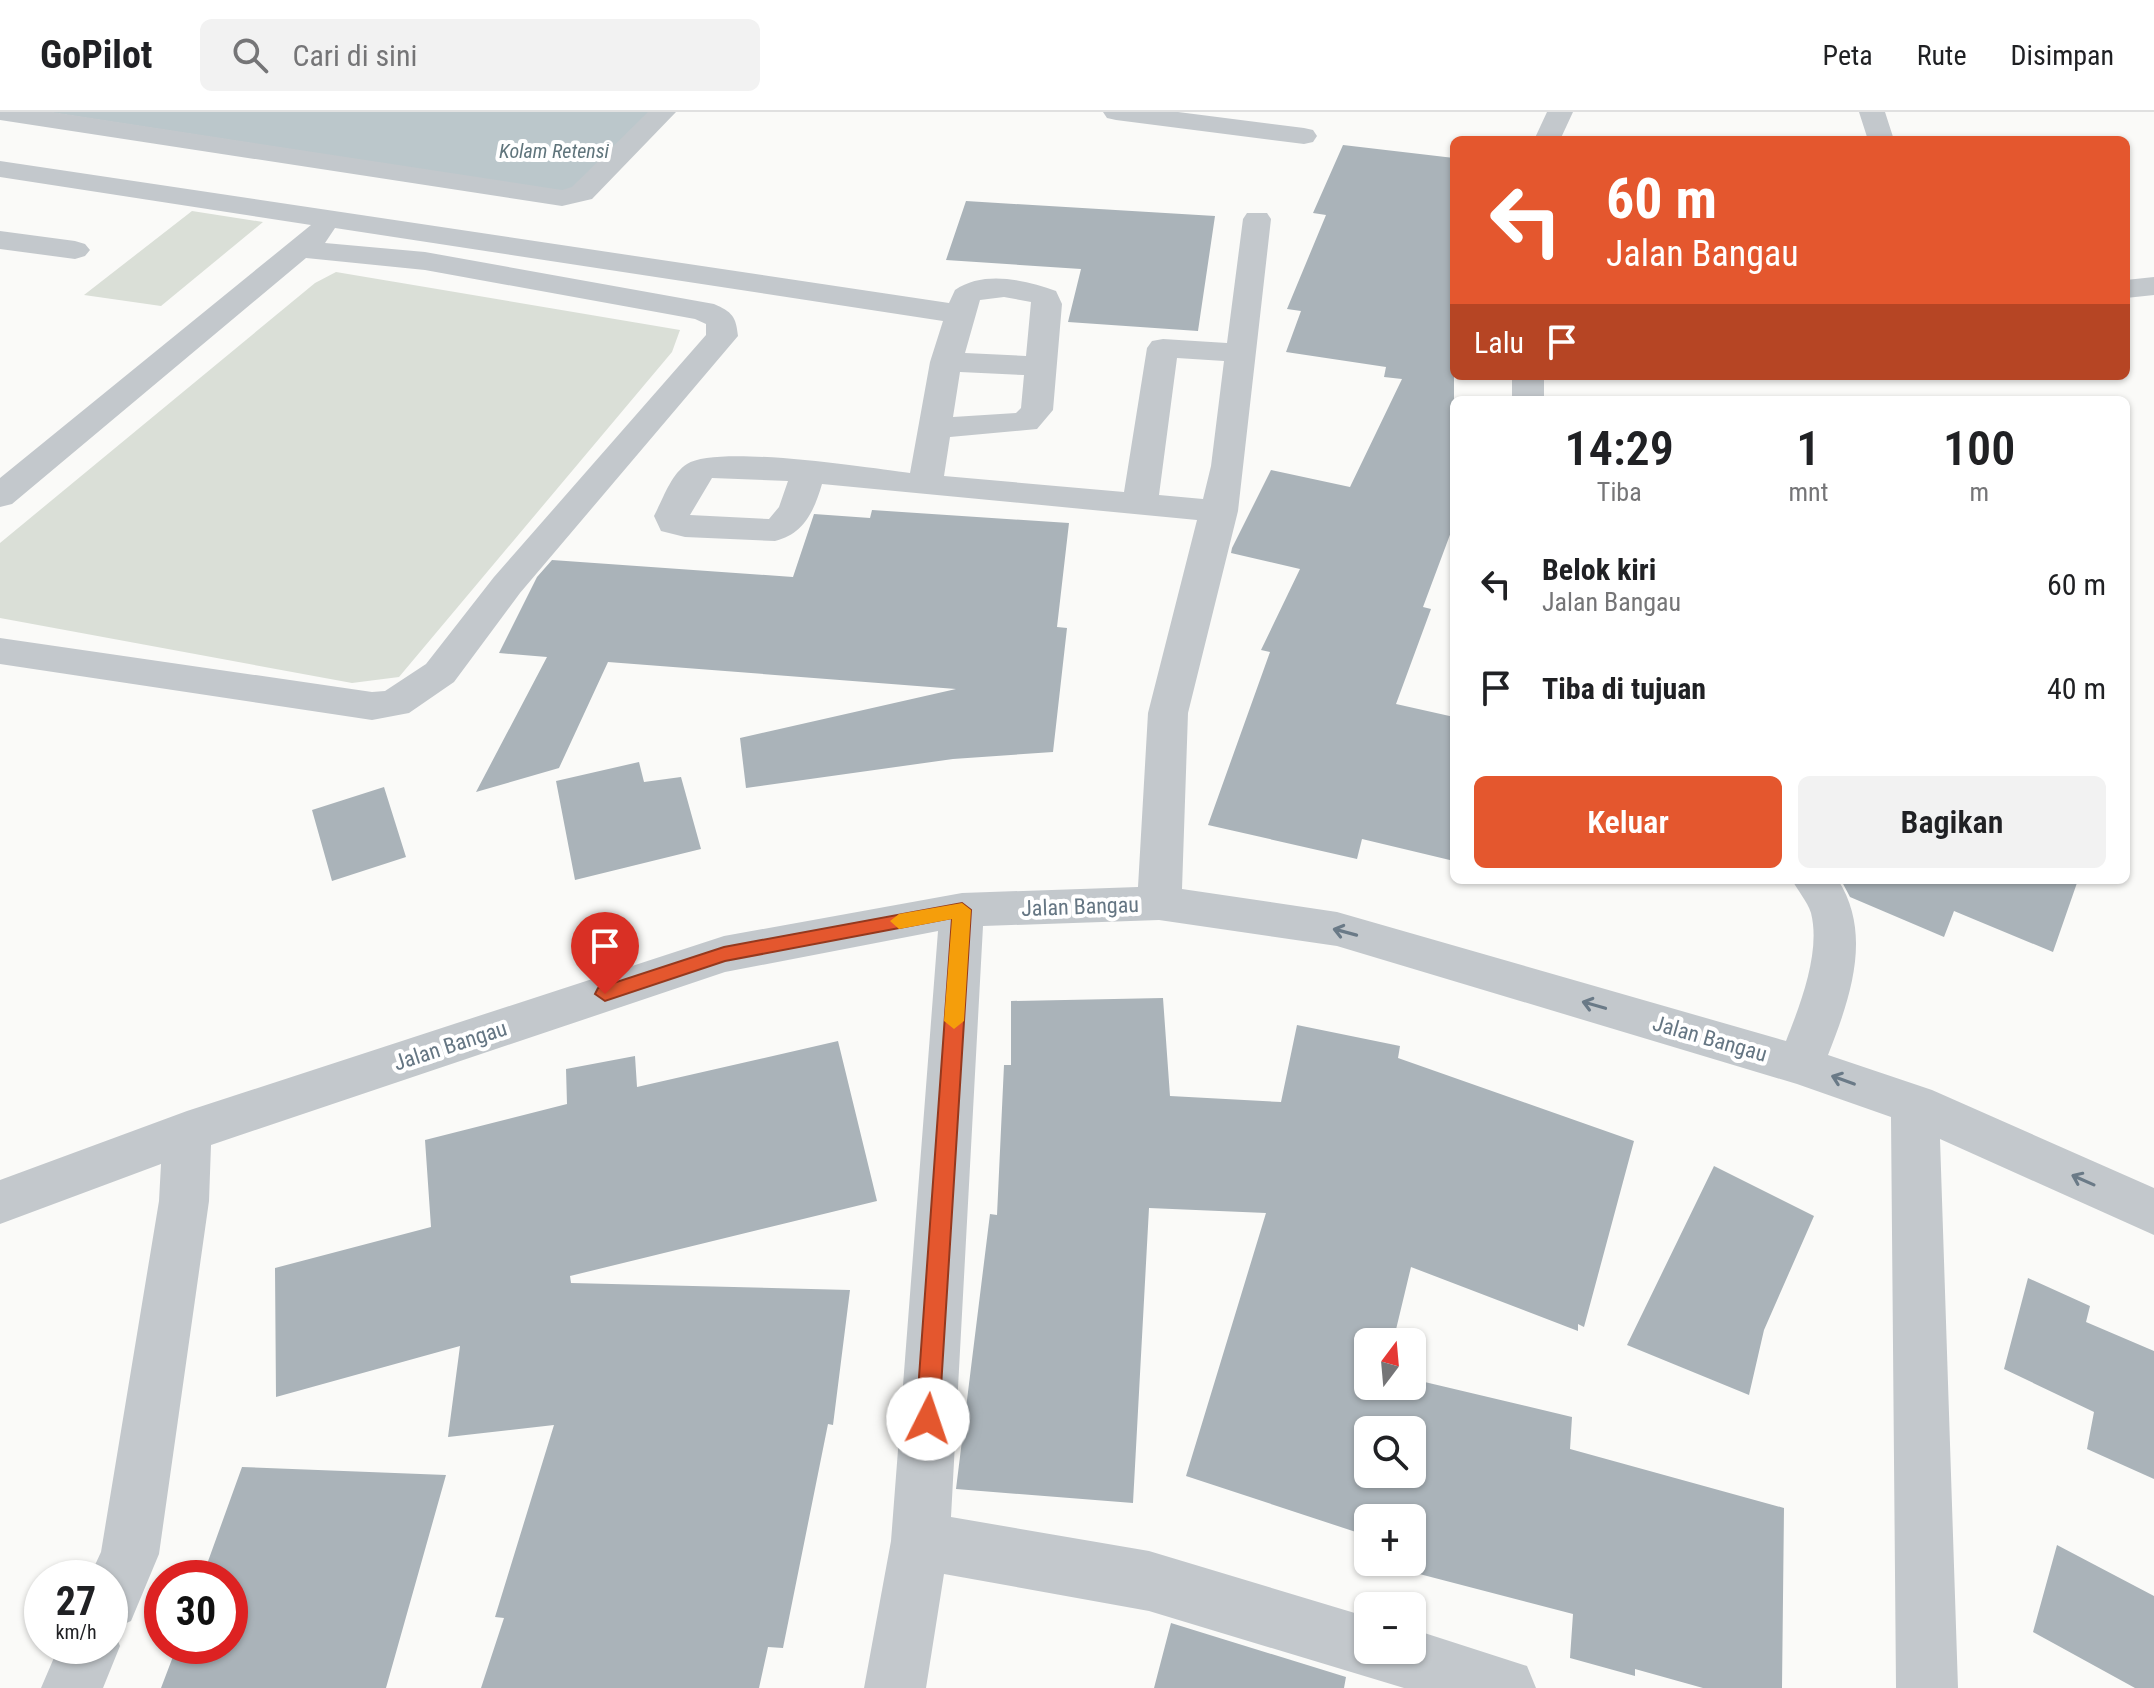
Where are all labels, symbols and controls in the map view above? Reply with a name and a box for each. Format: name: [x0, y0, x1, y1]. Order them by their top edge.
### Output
search box: [200, 19, 760, 91]
text: GoPilot: [40, 33, 152, 77]
icon: search: [228, 33, 272, 77]
text: Cari di sini: [292, 38, 417, 73]
text: Peta: [1823, 39, 1873, 72]
text: Rute: [1917, 39, 1967, 72]
text: Disimpan: [2011, 39, 2114, 72]
water label: Kolam Retensi: [499, 139, 609, 163]
text: 60 m: [1606, 166, 1717, 232]
icon: left: [1474, 168, 1578, 272]
text: Jalan Bangau: [1606, 233, 1799, 275]
icon: arrive: [1540, 320, 1584, 364]
text: Lalu: [1474, 325, 1524, 360]
text: 14:29: [1565, 420, 1674, 477]
text: 1: [1796, 420, 1820, 477]
text: 100: [1943, 420, 2015, 477]
text: Tiba: [1597, 477, 1642, 507]
text: mnt: [1788, 477, 1828, 507]
text: m: [1969, 477, 1989, 507]
text: Belok kiri: [1542, 552, 1656, 587]
icon: left: [1474, 562, 1518, 606]
text: 60 m: [2047, 567, 2106, 602]
text: Jalan Bangau: [1542, 587, 1681, 617]
icon: arrive: [1474, 666, 1518, 710]
text: Tiba di tujuan: [1542, 671, 1706, 706]
text: 40 m: [2047, 671, 2106, 706]
button: Keluar: [1474, 776, 1782, 868]
button: Bagikan: [1798, 776, 2106, 868]
street label: Jalan Bangau: [1021, 892, 1139, 921]
pin: [571, 912, 639, 994]
icon: arrive: [583, 924, 627, 968]
one-way arrow: [1332, 924, 1358, 939]
one-way arrow: [1582, 996, 1608, 1011]
street label: Jalan Bangau: [1650, 1010, 1770, 1067]
street label: Jalan Bangau: [390, 1015, 510, 1076]
one-way arrow: [1831, 1072, 1856, 1086]
one-way arrow: [2071, 1172, 2096, 1187]
north arrow: [1354, 1328, 1426, 1400]
map controls: [1354, 1328, 1426, 1664]
position arrow: [886, 1377, 970, 1461]
button: search: [1354, 1416, 1426, 1488]
button: +: [1354, 1504, 1426, 1576]
speed limit sign: 30: [144, 1560, 248, 1664]
text: 27: [56, 1578, 96, 1625]
button: −: [1354, 1592, 1426, 1664]
text: km/h: [55, 1620, 97, 1644]

